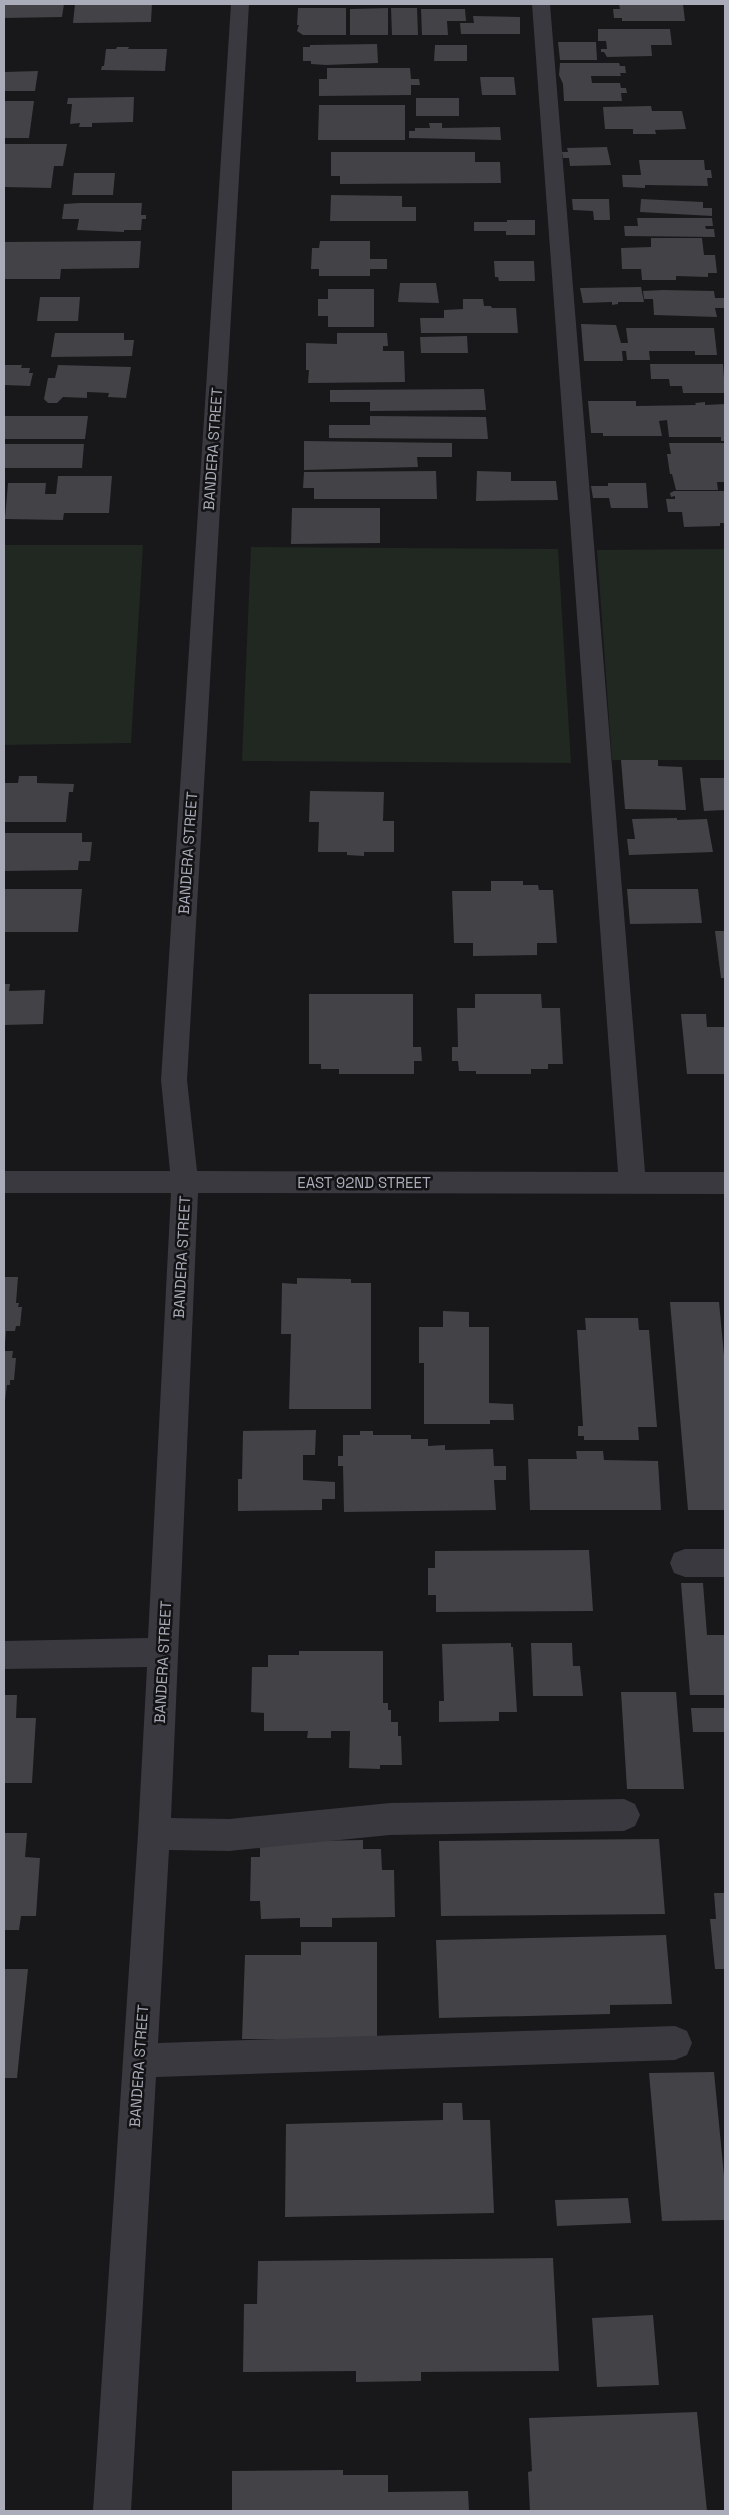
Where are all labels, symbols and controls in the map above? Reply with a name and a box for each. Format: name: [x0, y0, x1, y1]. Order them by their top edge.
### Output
street label: BANDERA STREET: [199, 387, 226, 511]
street label: BANDERA STREET: [174, 791, 201, 915]
street label: EAST 92ND STREET: [297, 1173, 431, 1192]
street label: BANDERA STREET: [169, 1195, 194, 1319]
street label: BANDERA STREET: [150, 1600, 175, 1724]
street label: BANDERA STREET: [125, 2004, 152, 2128]

